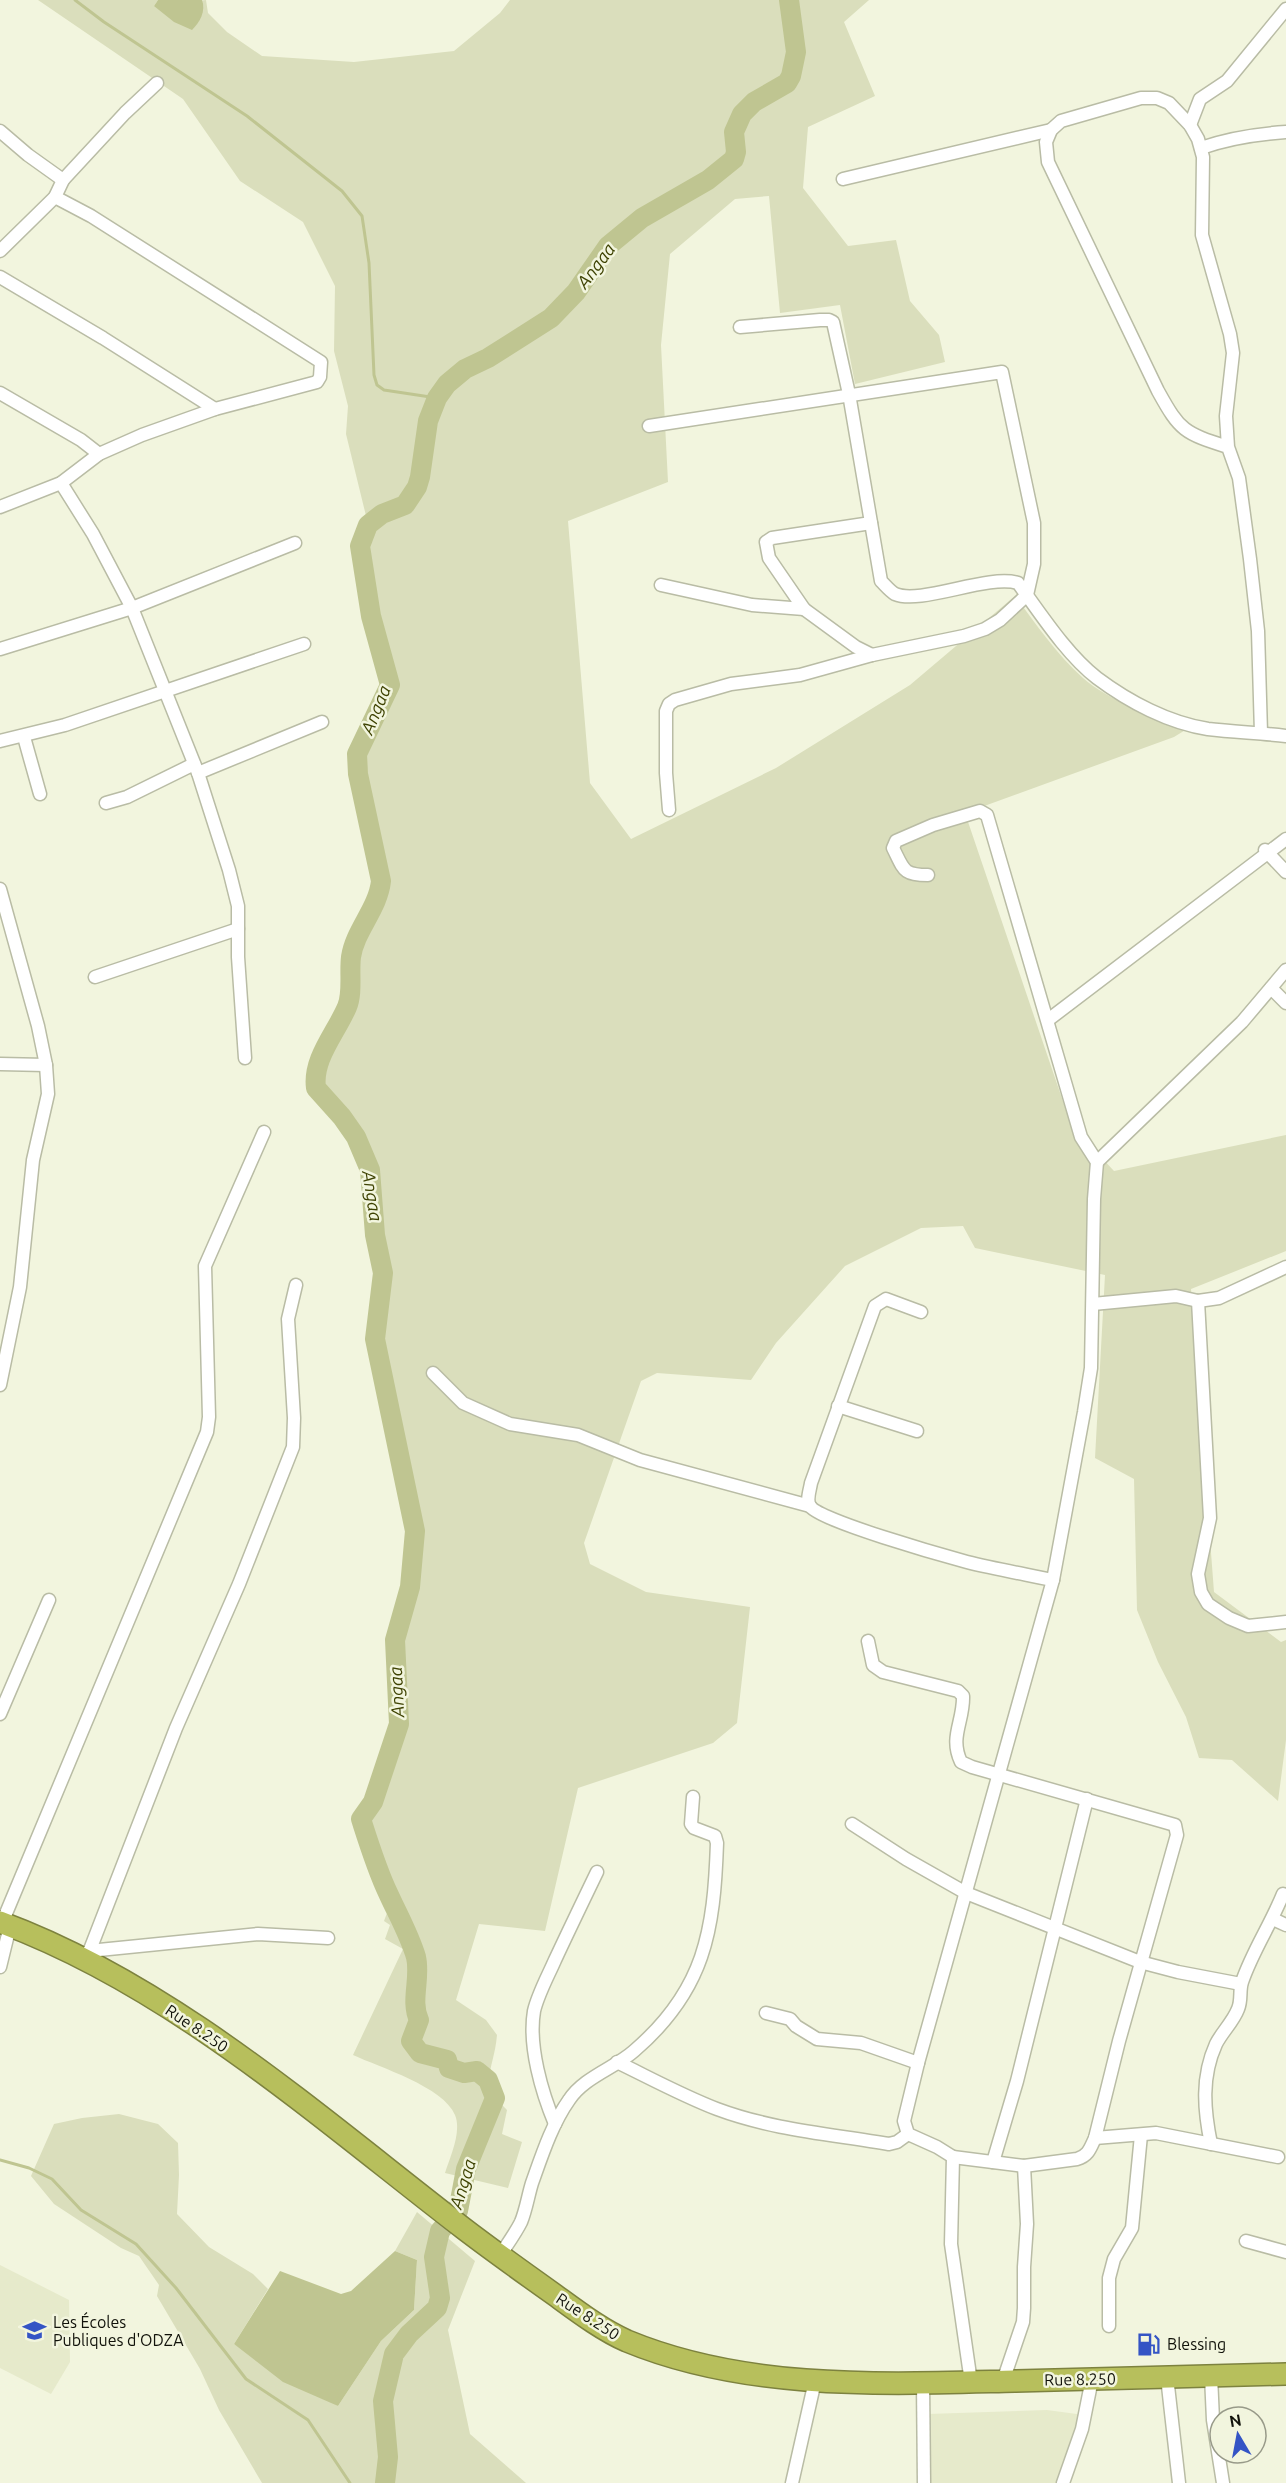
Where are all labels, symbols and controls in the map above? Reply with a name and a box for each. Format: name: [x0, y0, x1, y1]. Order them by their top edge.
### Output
water label: Angaa: [571, 239, 619, 292]
water label: Angaa: [356, 682, 394, 738]
water label: Angaa: [359, 1168, 387, 1223]
water label: Angaa: [385, 1666, 407, 1719]
street label: Rue 8.250: [162, 2001, 232, 2055]
water label: Angaa: [445, 2156, 479, 2212]
street label: Rue 8.250: [553, 2289, 623, 2343]
place label: Les Écoles Publiques d'ODZA: [53, 2311, 184, 2349]
school or university icon: Les Écoles Publiques d'ODZA: [22, 2318, 48, 2344]
fuel station icon: Blessing: [1136, 2331, 1162, 2357]
place label: Blessing: [1167, 2335, 1226, 2353]
street label: Rue 8.250: [1044, 2369, 1116, 2389]
north arrow: [1208, 2405, 1268, 2465]
text: N: [1228, 2410, 1243, 2430]

